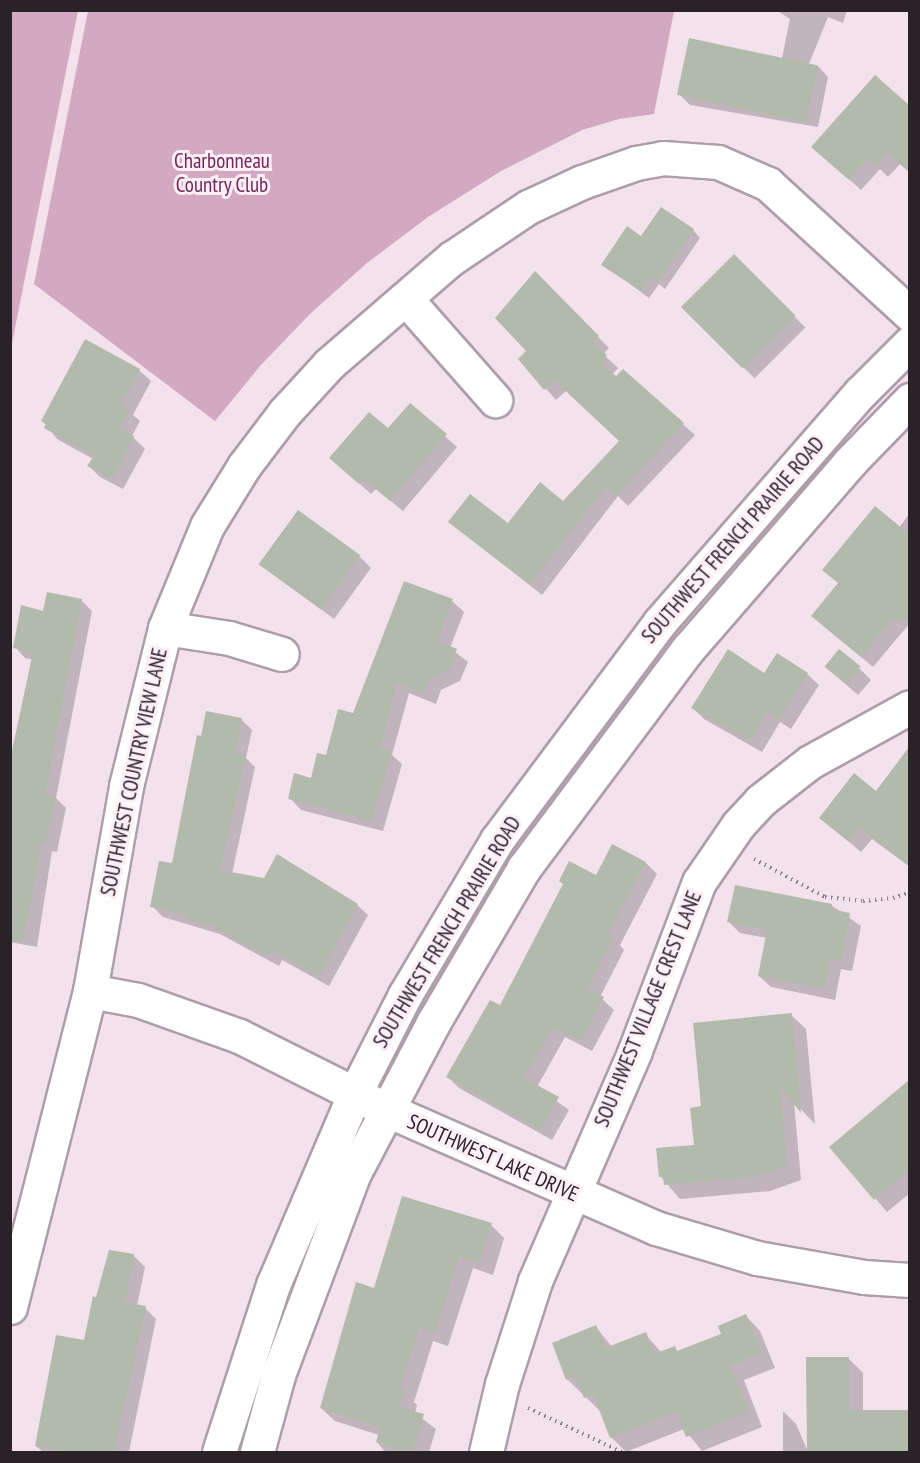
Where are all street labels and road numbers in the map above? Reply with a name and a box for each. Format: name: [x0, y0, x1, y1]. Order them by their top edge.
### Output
street label: SOUTHWEST FRENCH PRAIRIE ROAD: [636, 431, 830, 649]
street label: SOUTHWEST COUNTRY VIEW LANE: [95, 645, 173, 899]
street label: SOUTHWEST FRENCH PRAIRIE ROAD: [368, 811, 526, 1053]
street label: SOUTHWEST VILLAGE CREST LANE: [589, 886, 707, 1132]
street label: SOUTHWEST LAKE DRIVE: [403, 1109, 583, 1207]

